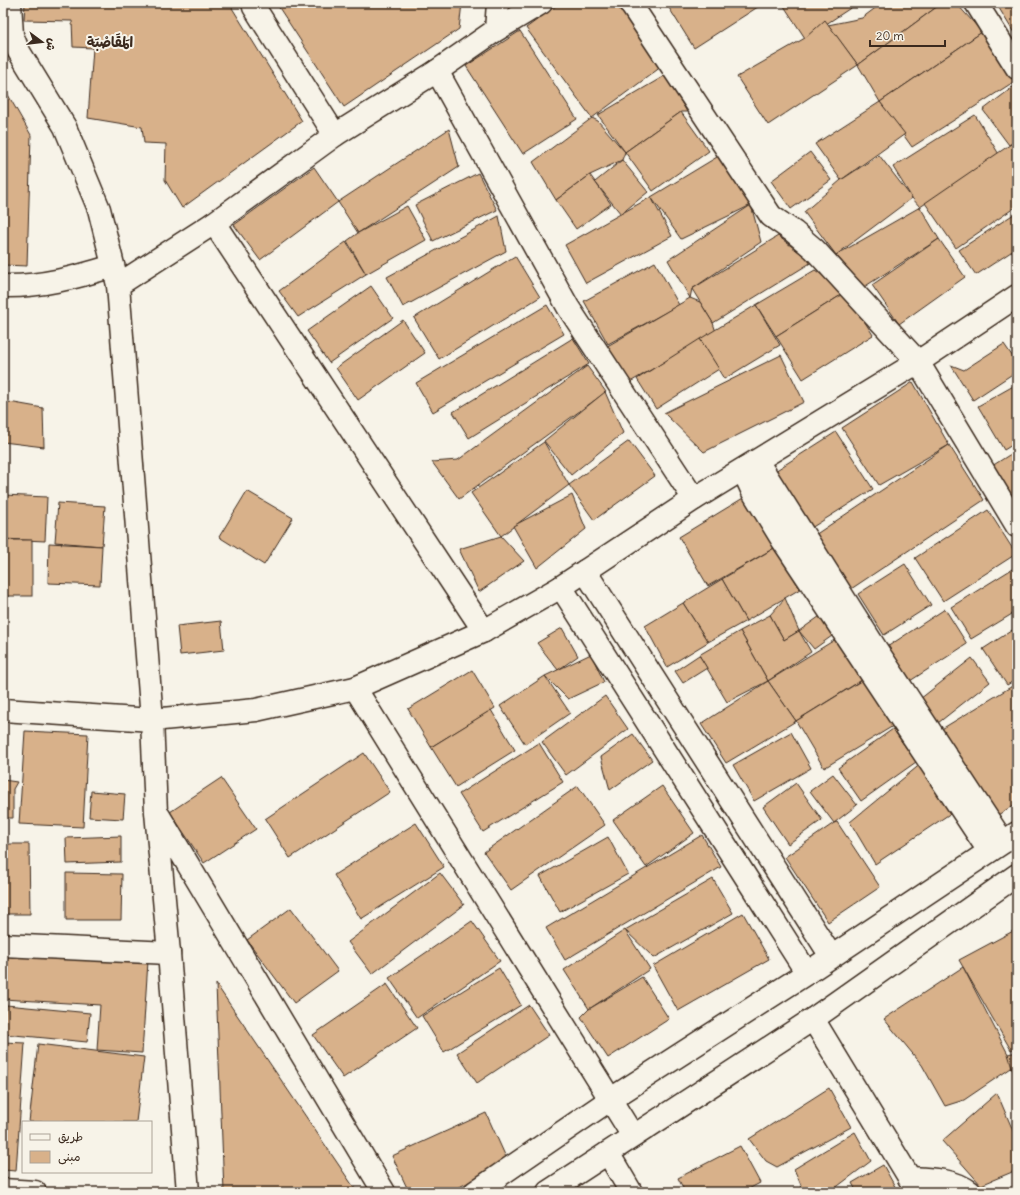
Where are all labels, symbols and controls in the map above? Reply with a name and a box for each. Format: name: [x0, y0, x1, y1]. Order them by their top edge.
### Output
north arrow: [22, 22, 62, 62]
scale bar: [870, 22, 945, 48]
text: 20 m: [876, 28, 904, 43]
district label: المَقَاصْبَة: [87, 33, 134, 51]
text: ش: [43, 37, 60, 52]
legend: [22, 1121, 152, 1173]
text: طريق: [58, 1129, 83, 1144]
text: مبنى: [58, 1149, 81, 1165]

